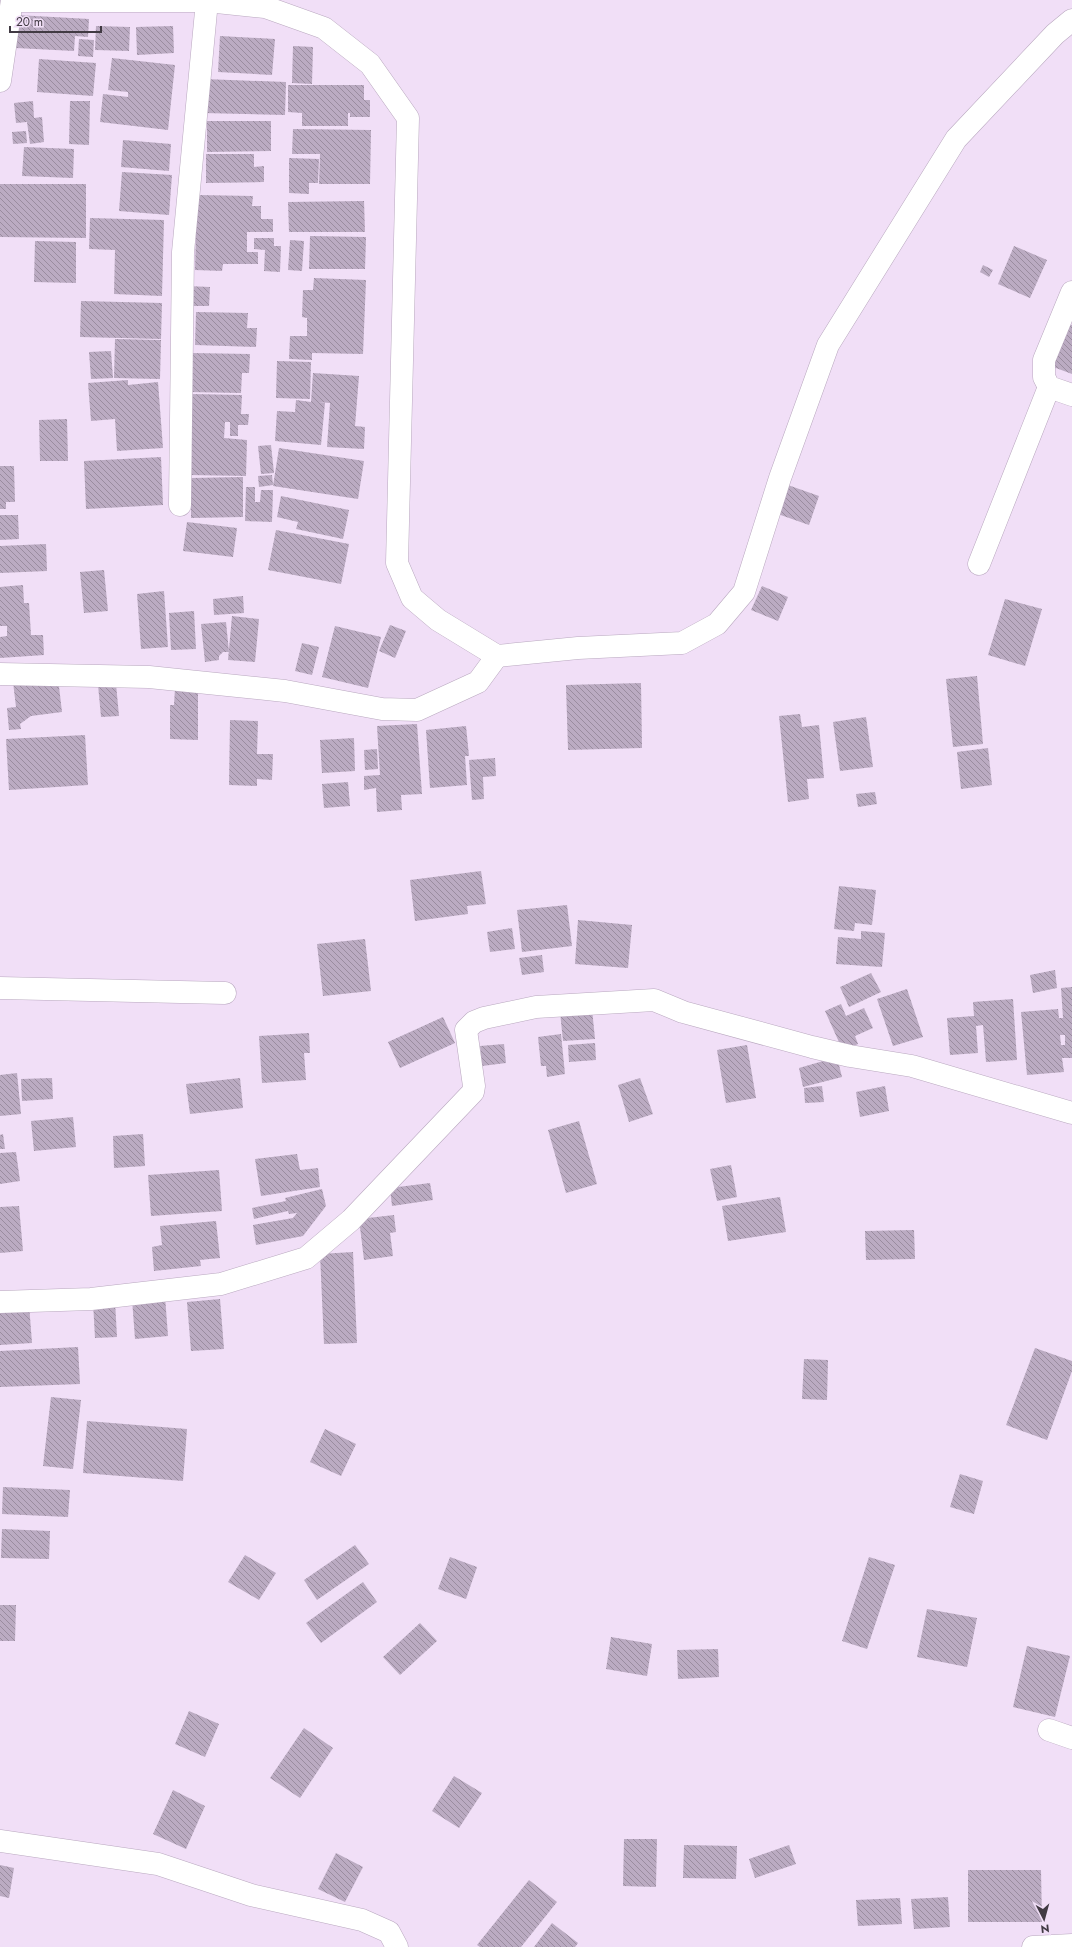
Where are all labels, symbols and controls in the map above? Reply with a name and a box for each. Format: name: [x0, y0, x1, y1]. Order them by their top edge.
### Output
scale bar: [10, 8, 101, 34]
text: 20 m: [16, 13, 43, 31]
north arrow: [1024, 1899, 1064, 1939]
text: N: [1040, 1921, 1050, 1937]

